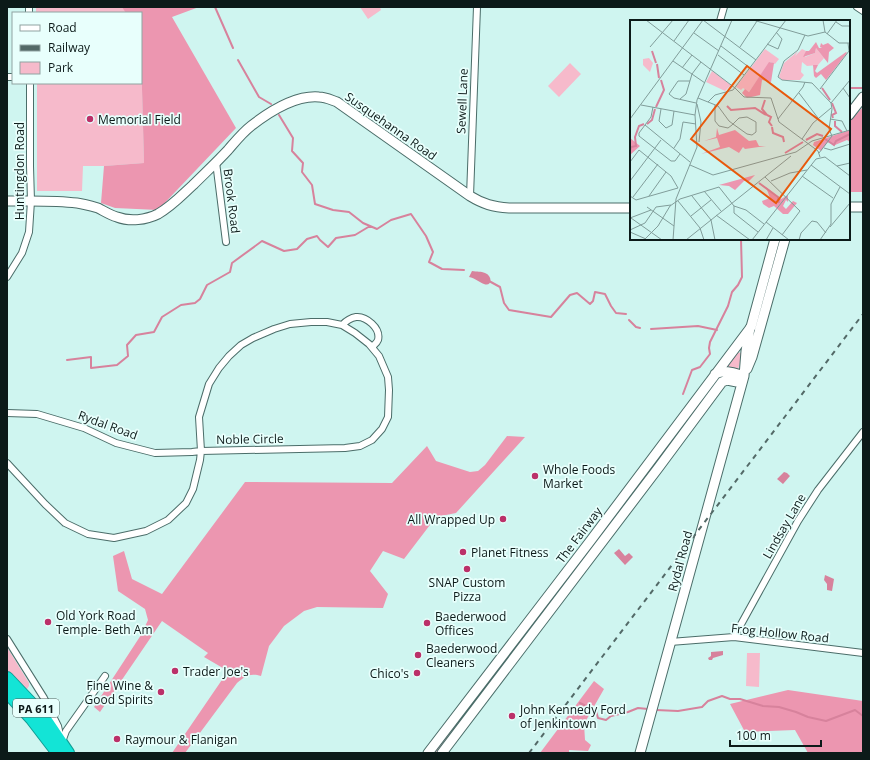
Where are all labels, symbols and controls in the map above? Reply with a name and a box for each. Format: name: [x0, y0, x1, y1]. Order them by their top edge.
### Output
legend: [12, 12, 142, 84]
text: Road: [48, 19, 77, 36]
inset map: [630, 20, 850, 240]
text: Railway: [48, 39, 91, 56]
text: Park: [48, 59, 74, 76]
street label: Sewell Lane: [452, 68, 472, 134]
street label: Susquehanna Road: [342, 88, 440, 164]
place label: Memorial Field: [98, 111, 181, 128]
marker: Memorial Field: [85, 114, 95, 124]
street label: Huntingdon Road: [11, 122, 28, 220]
street label: Brook Road: [220, 168, 244, 234]
street label: Rydal Road: [76, 406, 140, 444]
street label: Noble Circle: [216, 430, 284, 448]
place label: Whole Foods Market: [543, 461, 616, 492]
marker: Whole Foods Market: [530, 471, 540, 481]
street label: Lindsay Lane: [759, 490, 810, 562]
street label: The Fairway: [552, 503, 606, 567]
place label: All Wrapped Up: [408, 511, 495, 528]
marker: All Wrapped Up: [498, 514, 508, 524]
street label: Rydal Road: [664, 529, 696, 593]
place label: Planet Fitness: [471, 544, 549, 561]
marker: Planet Fitness: [458, 547, 468, 557]
marker: SNAP Custom Pizza: [462, 564, 472, 574]
place label: SNAP Custom Pizza: [429, 574, 505, 605]
place label: Old York Road Temple- Beth Am: [56, 607, 153, 638]
place label: Baederwood Offices: [435, 608, 506, 639]
marker: Old York Road Temple- Beth Am: [43, 617, 53, 627]
marker: Baederwood Offices: [422, 618, 432, 628]
street label: Frog Hollow Road: [730, 619, 830, 647]
place label: Baederwood Cleaners: [426, 640, 497, 671]
marker: Baederwood Cleaners: [413, 650, 423, 660]
place label: Trader Joe's: [183, 663, 249, 680]
place label: Chico's: [370, 665, 409, 682]
marker: Trader Joe's: [170, 666, 180, 676]
marker: Chico's: [412, 668, 422, 678]
place label: Fine Wine & Good Spirits: [84, 677, 153, 708]
marker: Fine Wine & Good Spirits: [156, 687, 166, 697]
road number: PA 611: [13, 699, 59, 717]
place label: John Kennedy Ford of Jenkintown: [519, 701, 626, 732]
marker: John Kennedy Ford of Jenkintown: [507, 711, 517, 721]
scale bar: [730, 722, 821, 748]
text: 100 m: [736, 727, 771, 744]
place label: Raymour & Flanigan: [125, 731, 237, 748]
marker: Raymour & Flanigan: [112, 734, 122, 744]

